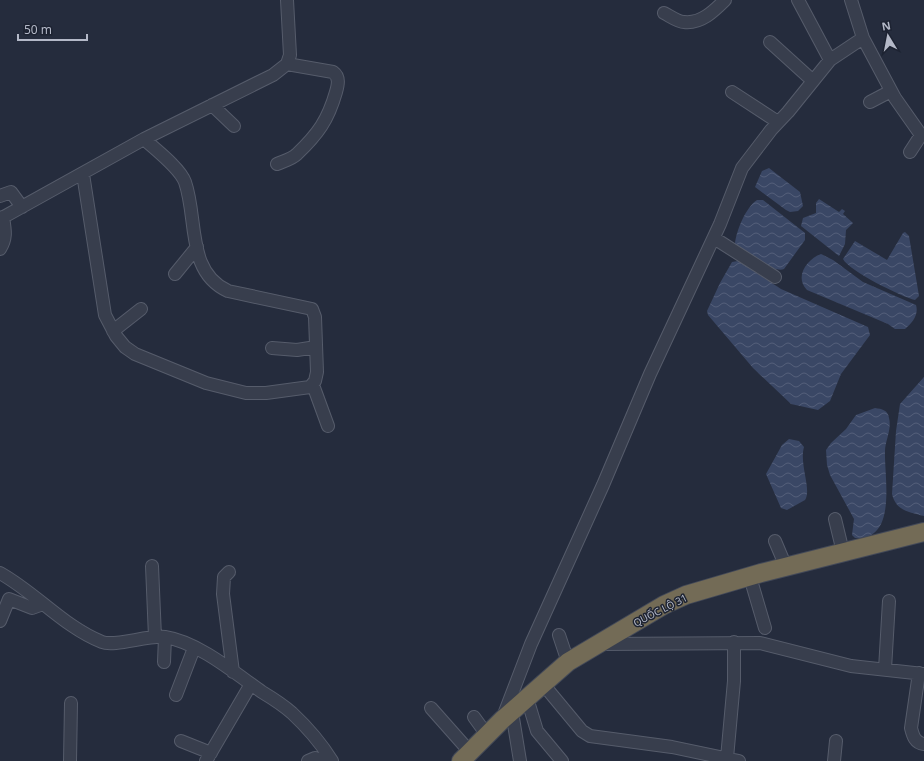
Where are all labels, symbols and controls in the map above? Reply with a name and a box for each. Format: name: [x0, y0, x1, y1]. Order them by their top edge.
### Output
scale bar: [18, 16, 87, 42]
north arrow: [868, 16, 908, 56]
text: N: [880, 17, 892, 34]
text: 50 m: [24, 21, 52, 38]
street label: QUỐC LỘ 31: [631, 590, 689, 630]

